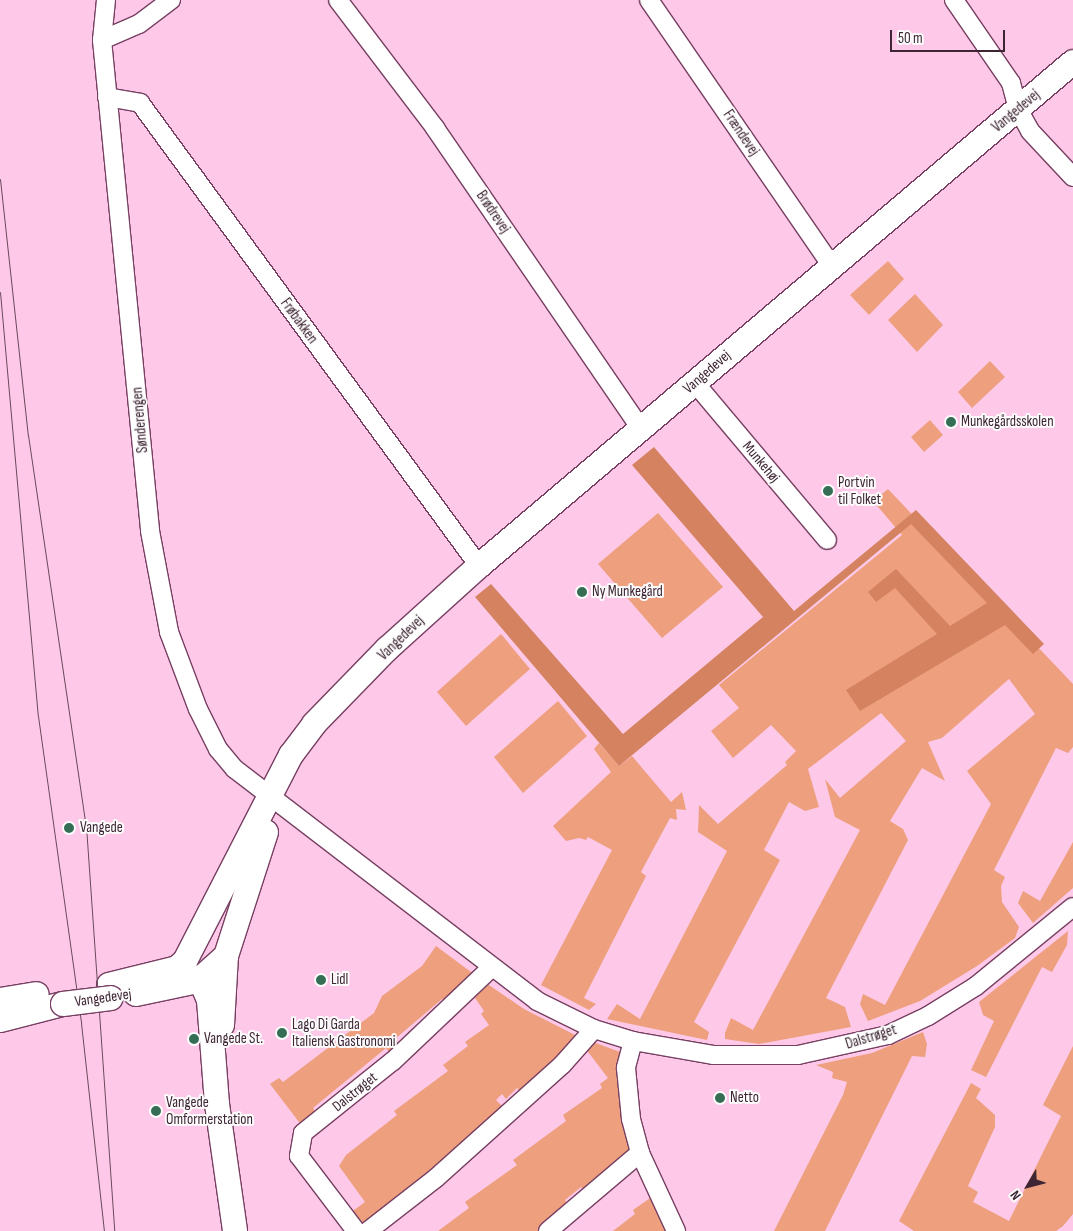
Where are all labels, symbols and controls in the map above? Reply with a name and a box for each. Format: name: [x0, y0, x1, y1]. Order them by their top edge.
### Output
scale bar: [893, 20, 1008, 52]
text: 50 m: [898, 29, 923, 48]
street label: Vangedevej: [988, 86, 1044, 136]
street label: Frændevej: [719, 107, 763, 159]
street label: Brødrevej: [472, 187, 514, 237]
street label: Frøbakken: [277, 295, 321, 347]
street label: Vangedevej: [680, 347, 734, 397]
street label: Sønderengen: [128, 386, 152, 454]
place label: Munkegårdsskolen: [961, 413, 1054, 431]
marker: Munkegårdsskolen: [945, 416, 957, 428]
street label: Munkehøj: [739, 438, 783, 486]
place label: Portvin til Folket: [838, 473, 881, 508]
marker: Portvin til Folket: [822, 485, 834, 497]
place label: Ny Munkegård: [592, 583, 663, 601]
marker: Ny Munkegård: [576, 586, 588, 598]
street label: Vangedevej: [374, 612, 428, 664]
place label: Vangede: [80, 819, 123, 837]
marker: Vangede: [62, 821, 76, 835]
place label: Lidl: [331, 971, 348, 989]
marker: Lidl: [315, 974, 327, 986]
street label: Vangedevej: [74, 985, 132, 1011]
place label: Lago Di Garda Italiensk Gastronomi: [292, 1015, 396, 1050]
street label: Dalstrøget: [843, 1021, 899, 1053]
marker: Lago Di Garda Italiensk Gastronomi: [276, 1027, 288, 1039]
place label: Vangede St.: [204, 1030, 263, 1048]
marker: Vangede St.: [188, 1033, 200, 1045]
street label: Dalstrøget: [329, 1068, 381, 1116]
place label: Netto: [730, 1089, 759, 1107]
marker: Netto: [714, 1092, 726, 1104]
place label: Vangede Omformerstation: [166, 1093, 253, 1128]
marker: Vangede Omformerstation: [150, 1105, 162, 1117]
north arrow: [1003, 1161, 1053, 1211]
text: N: [1007, 1187, 1025, 1203]

